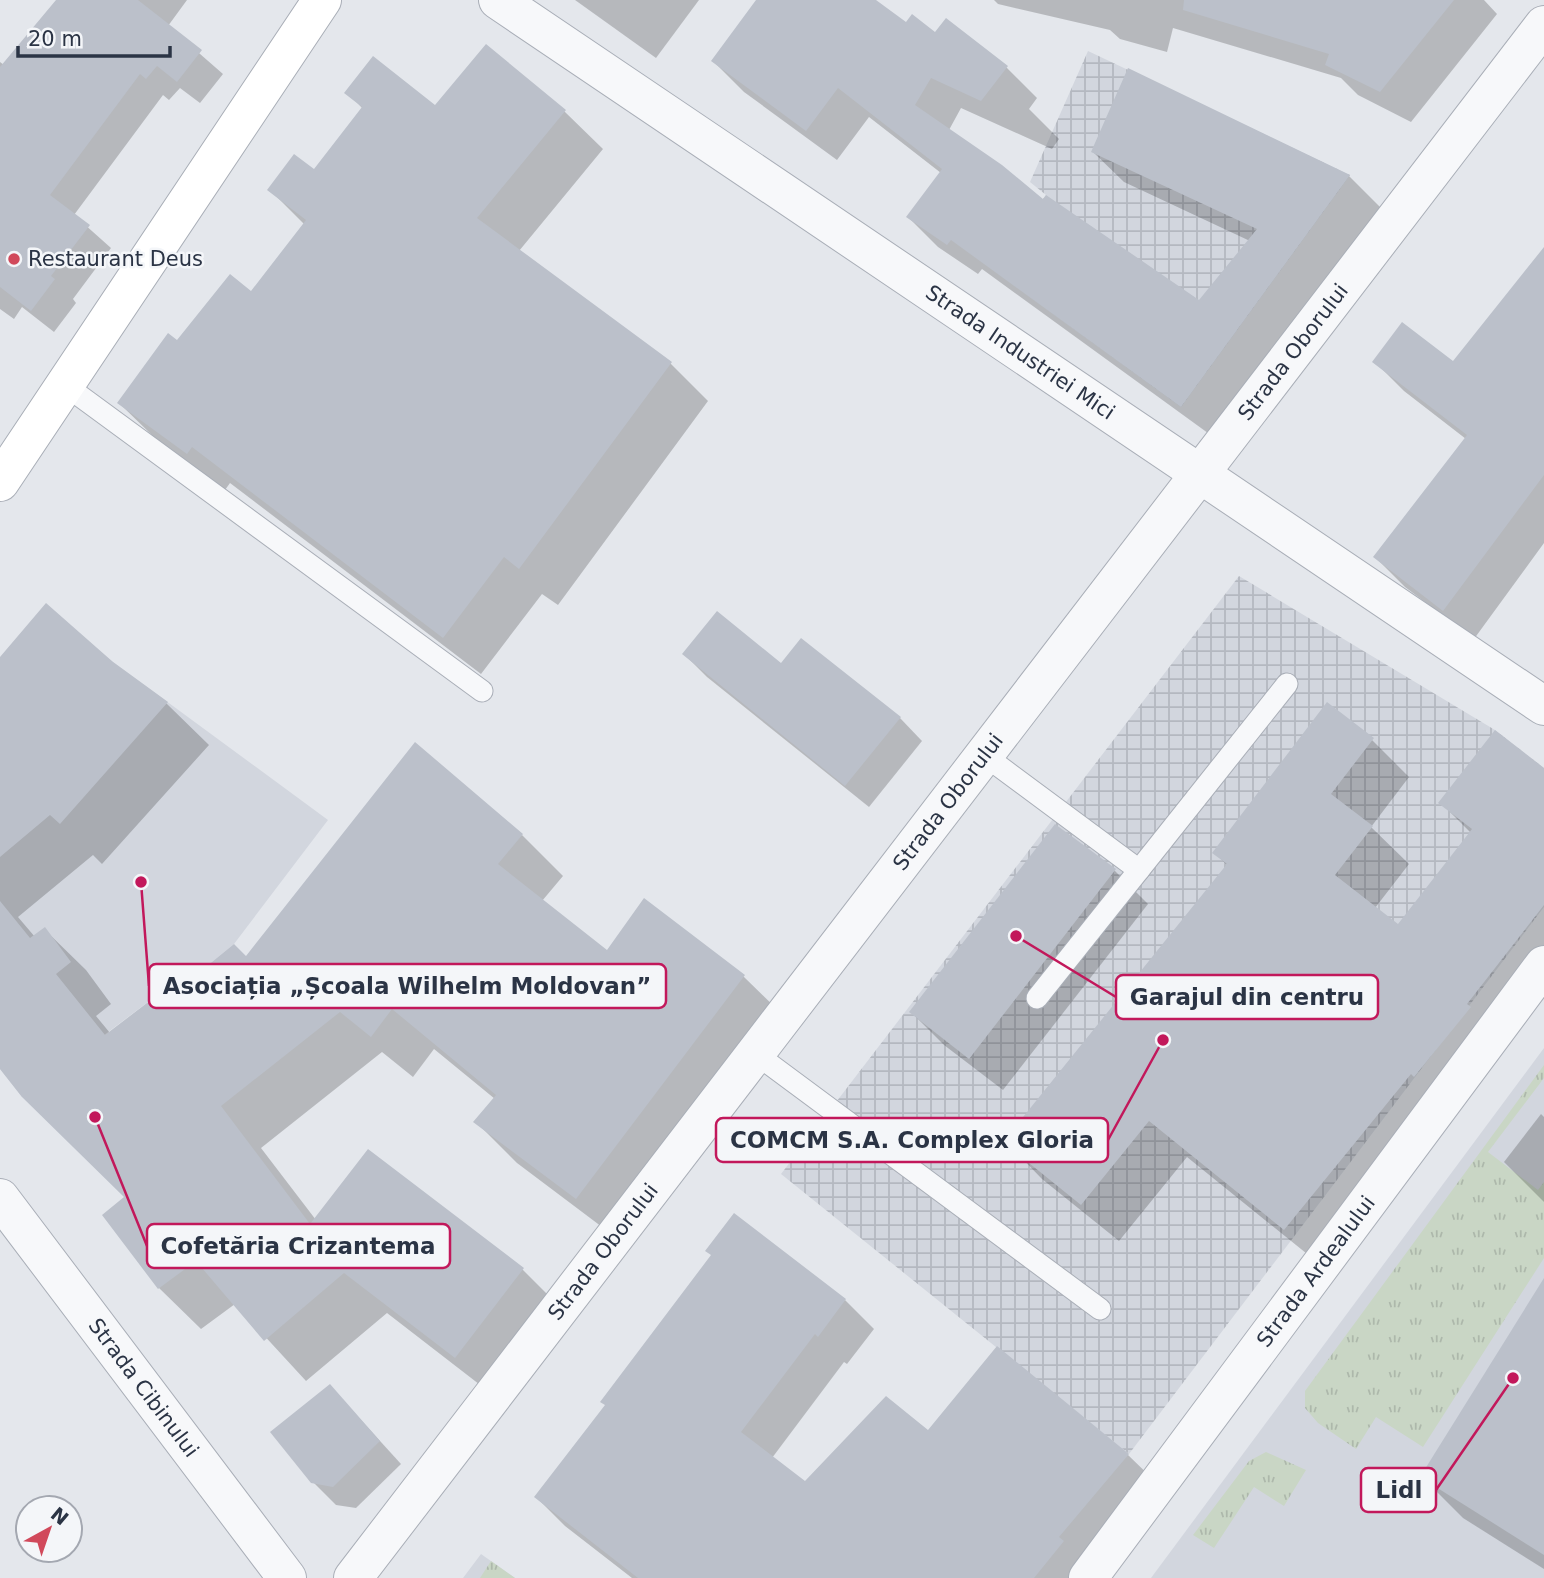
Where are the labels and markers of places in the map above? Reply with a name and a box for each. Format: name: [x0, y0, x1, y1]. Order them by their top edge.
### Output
place label: Restaurant Deus: [28, 247, 203, 271]
marker: Restaurant Deus: [6, 251, 22, 267]
callout: Asociația „Școala Wilhelm Moldovan”: [149, 964, 666, 1008]
callout: Garajul din centru: [1116, 975, 1378, 1019]
callout: COMCM S.A. Complex Gloria: [716, 1118, 1108, 1162]
callout: Cofetăria Crizantema: [147, 1224, 450, 1268]
callout: Lidl: [1361, 1468, 1436, 1512]

